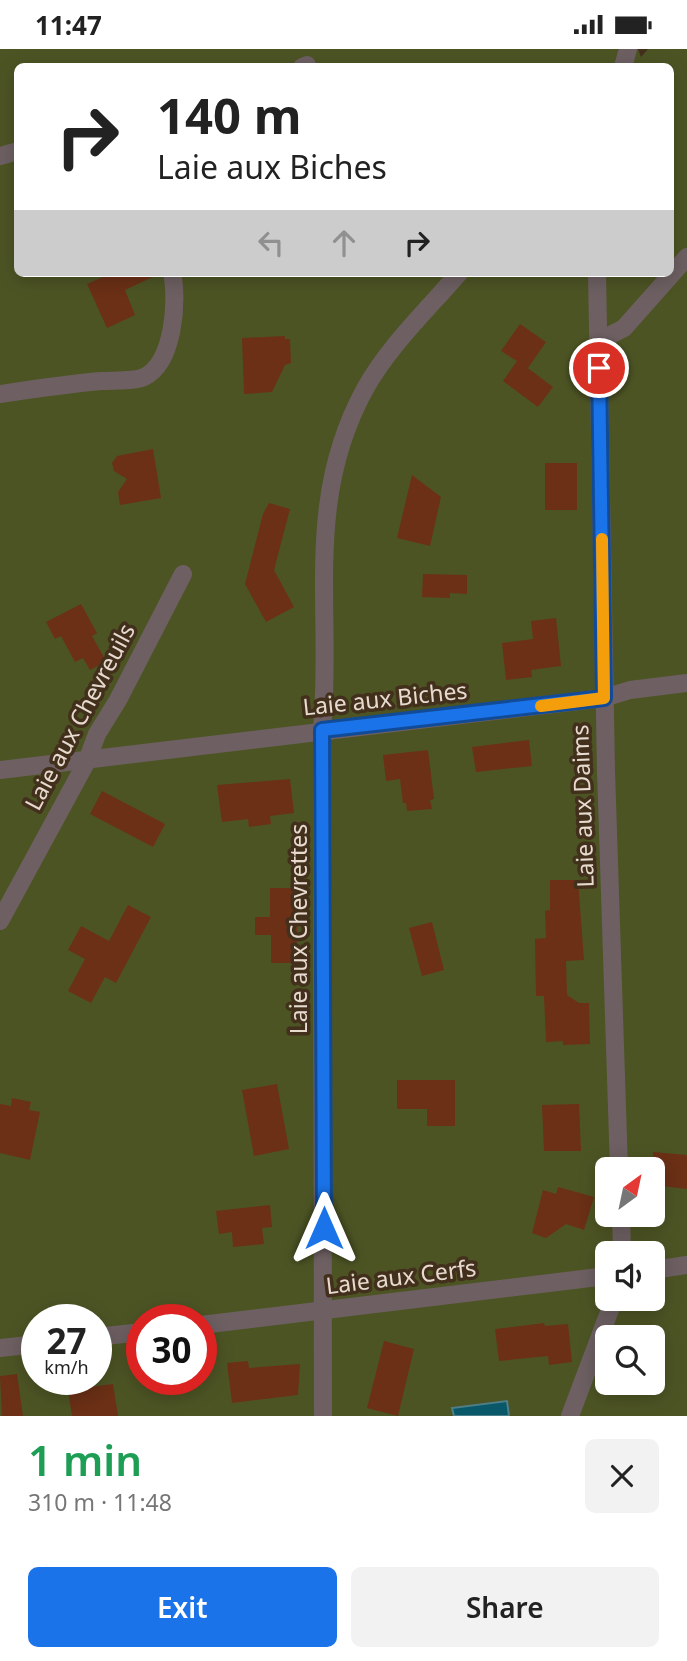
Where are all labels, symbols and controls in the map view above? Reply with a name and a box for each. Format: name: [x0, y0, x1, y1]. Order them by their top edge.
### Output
text: 11:47: [35, 7, 102, 43]
text: 140 m: [157, 82, 302, 148]
icon: right: [42, 91, 133, 182]
text: Laie aux Biches: [157, 145, 387, 188]
icon: left: [252, 224, 290, 262]
icon: ahead: [325, 224, 363, 262]
icon: right: [398, 224, 436, 262]
pin: [569, 338, 629, 398]
icon: arrive: [580, 349, 618, 387]
street label: Laie aux Chevreuils: [16, 618, 142, 816]
street label: Laie aux Biches: [301, 673, 469, 723]
street label: Laie aux Daims: [563, 724, 601, 888]
street label: Laie aux Chevrettes: [282, 824, 314, 1034]
north arrow: [595, 1157, 665, 1227]
map controls: [595, 1157, 665, 1395]
position arrow: [287, 1191, 361, 1265]
button: sound: [595, 1241, 665, 1311]
street label: Laie aux Cerfs: [324, 1251, 478, 1301]
speed limit sign: 30: [126, 1304, 217, 1395]
text: 27: [46, 1317, 87, 1364]
button: search: [595, 1325, 665, 1395]
text: km/h: [44, 1355, 89, 1379]
text: 1 min: [28, 1431, 142, 1488]
button: close: [585, 1439, 659, 1513]
text: 310 m · 11:48: [28, 1486, 172, 1518]
button: Exit: [28, 1567, 337, 1647]
button: Share: [351, 1567, 659, 1647]

